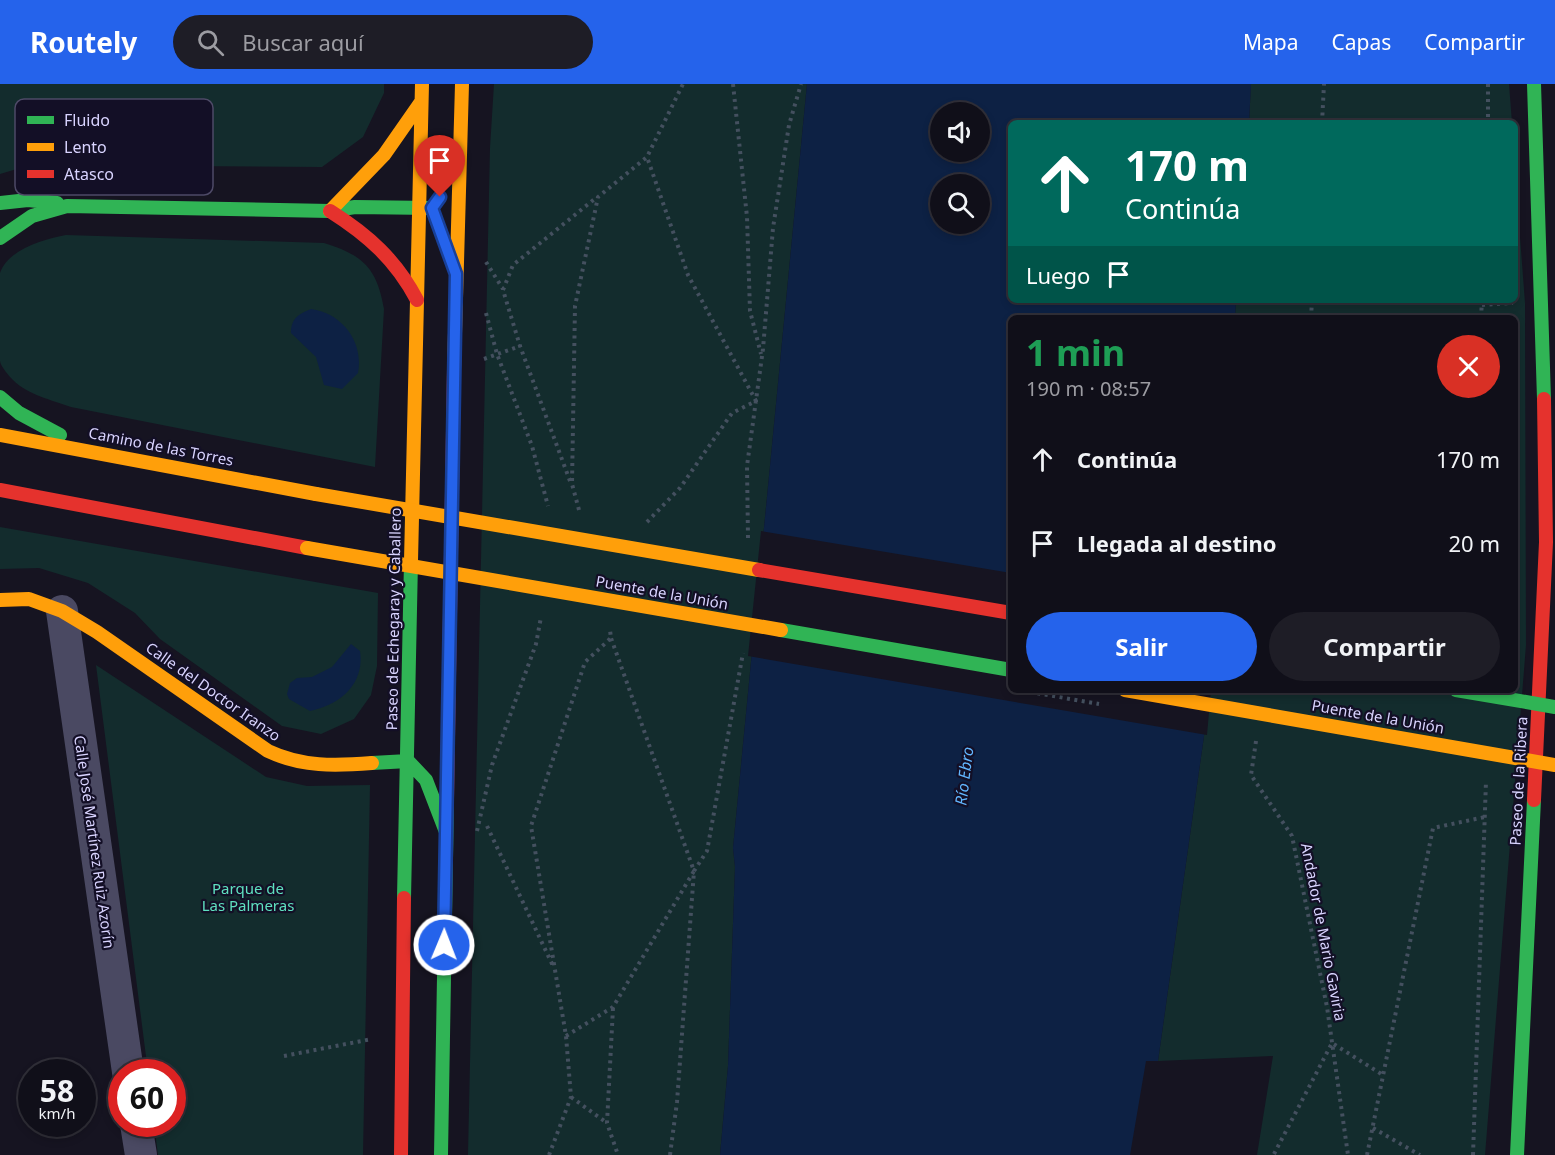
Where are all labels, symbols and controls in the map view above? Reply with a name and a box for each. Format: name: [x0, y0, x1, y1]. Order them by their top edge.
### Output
search box: [173, 15, 593, 69]
text: Routely: [30, 23, 137, 61]
icon: search: [194, 26, 227, 59]
text: Buscar aquí: [242, 27, 364, 57]
text: Mapa: [1243, 28, 1299, 56]
text: Capas: [1332, 28, 1391, 56]
text: Compartir: [1424, 28, 1525, 56]
legend: [15, 99, 213, 195]
map controls: [930, 102, 990, 234]
button: sound: [930, 102, 990, 162]
text: Fluido: [64, 109, 110, 131]
pin: [414, 135, 465, 197]
text: Lento: [64, 136, 107, 158]
text: 170 m: [1125, 136, 1249, 193]
icon: arrive: [423, 144, 456, 177]
icon: ahead: [1026, 144, 1104, 222]
text: Atasco: [64, 163, 114, 185]
button: search: [930, 174, 990, 234]
text: Continúa: [1125, 190, 1240, 227]
icon: arrive: [1102, 258, 1135, 291]
text: Luego: [1026, 260, 1090, 290]
text: 1 min: [1026, 328, 1125, 377]
button: close: [1437, 335, 1500, 398]
text: 190 m · 08:57: [1026, 375, 1151, 402]
street label: Camino de las Torres: [87, 422, 235, 470]
icon: ahead: [1026, 443, 1059, 476]
text: Continúa: [1077, 444, 1177, 474]
text: 170 m: [1436, 444, 1500, 474]
street label: Paseo de Echegaray y Caballero: [381, 507, 405, 731]
icon: arrive: [1026, 527, 1059, 560]
text: Llegada al destino: [1077, 528, 1277, 558]
text: 20 m: [1449, 528, 1500, 558]
street label: Puente de la Unión: [594, 571, 730, 614]
button: Salir: [1026, 612, 1257, 681]
button: Compartir: [1269, 612, 1500, 681]
street label: Calle del Doctor Iranzo: [142, 637, 285, 745]
street label: Puente de la Unión: [1310, 695, 1446, 738]
street label: Paseo de la Ribera: [1505, 716, 1531, 846]
street label: Calle José Martínez Ruiz Azorín: [70, 734, 120, 950]
water label: Río Ebro: [949, 745, 979, 807]
street label: Andador de Mario Gaviria: [1297, 841, 1351, 1022]
park label: Parque de Las Palmeras: [202, 878, 294, 915]
position arrow: [412, 913, 476, 977]
speed limit sign: 60: [108, 1059, 186, 1137]
text: 58: [40, 1070, 74, 1111]
text: km/h: [39, 1103, 75, 1123]

